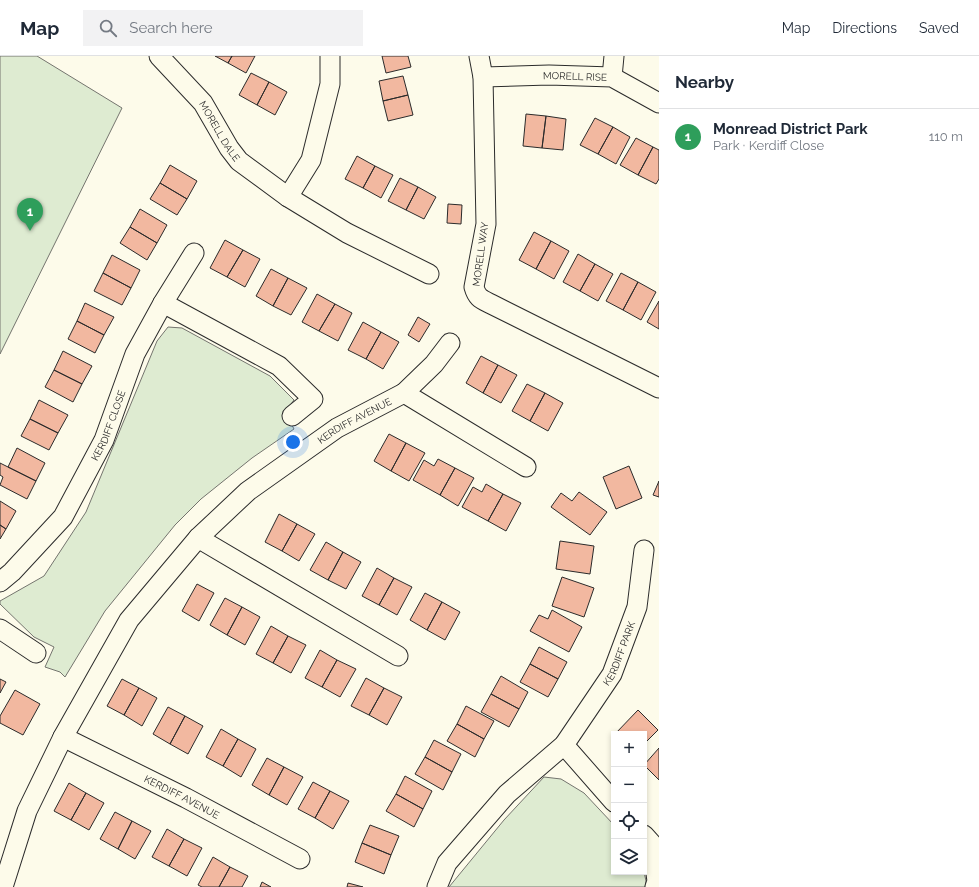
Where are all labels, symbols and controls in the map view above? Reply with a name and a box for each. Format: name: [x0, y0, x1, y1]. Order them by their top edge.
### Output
search box: [83, 10, 363, 46]
text: Map: [20, 17, 59, 39]
icon: search: [97, 17, 119, 39]
text: Search here: [129, 19, 213, 37]
text: Map: [782, 20, 810, 36]
text: Directions: [832, 20, 897, 36]
text: Saved: [919, 20, 959, 36]
street label: MORELL RISE: [543, 70, 607, 83]
text: Nearby: [675, 72, 734, 92]
street label: MORELL DALE: [197, 99, 242, 163]
text: Monread District Park: [713, 120, 868, 138]
text: 1: [685, 129, 691, 144]
text: 110 m: [929, 129, 963, 144]
text: Park · Kerdiff Close: [713, 138, 824, 153]
pin: 1: [17, 198, 43, 231]
street label: MORELL WAY: [471, 221, 491, 287]
street label: KERDIFF CLOSE: [89, 389, 127, 463]
street label: KERDIFF AVENUE: [316, 396, 393, 446]
your location: [283, 432, 303, 452]
street label: KERDIFF PARK: [601, 619, 637, 688]
map controls: [611, 731, 647, 875]
button: +: [611, 731, 647, 767]
button: −: [611, 767, 647, 803]
street label: KERDIFF AVENUE: [142, 773, 221, 821]
button: locate: [611, 803, 647, 839]
button: layers: [611, 839, 647, 875]

